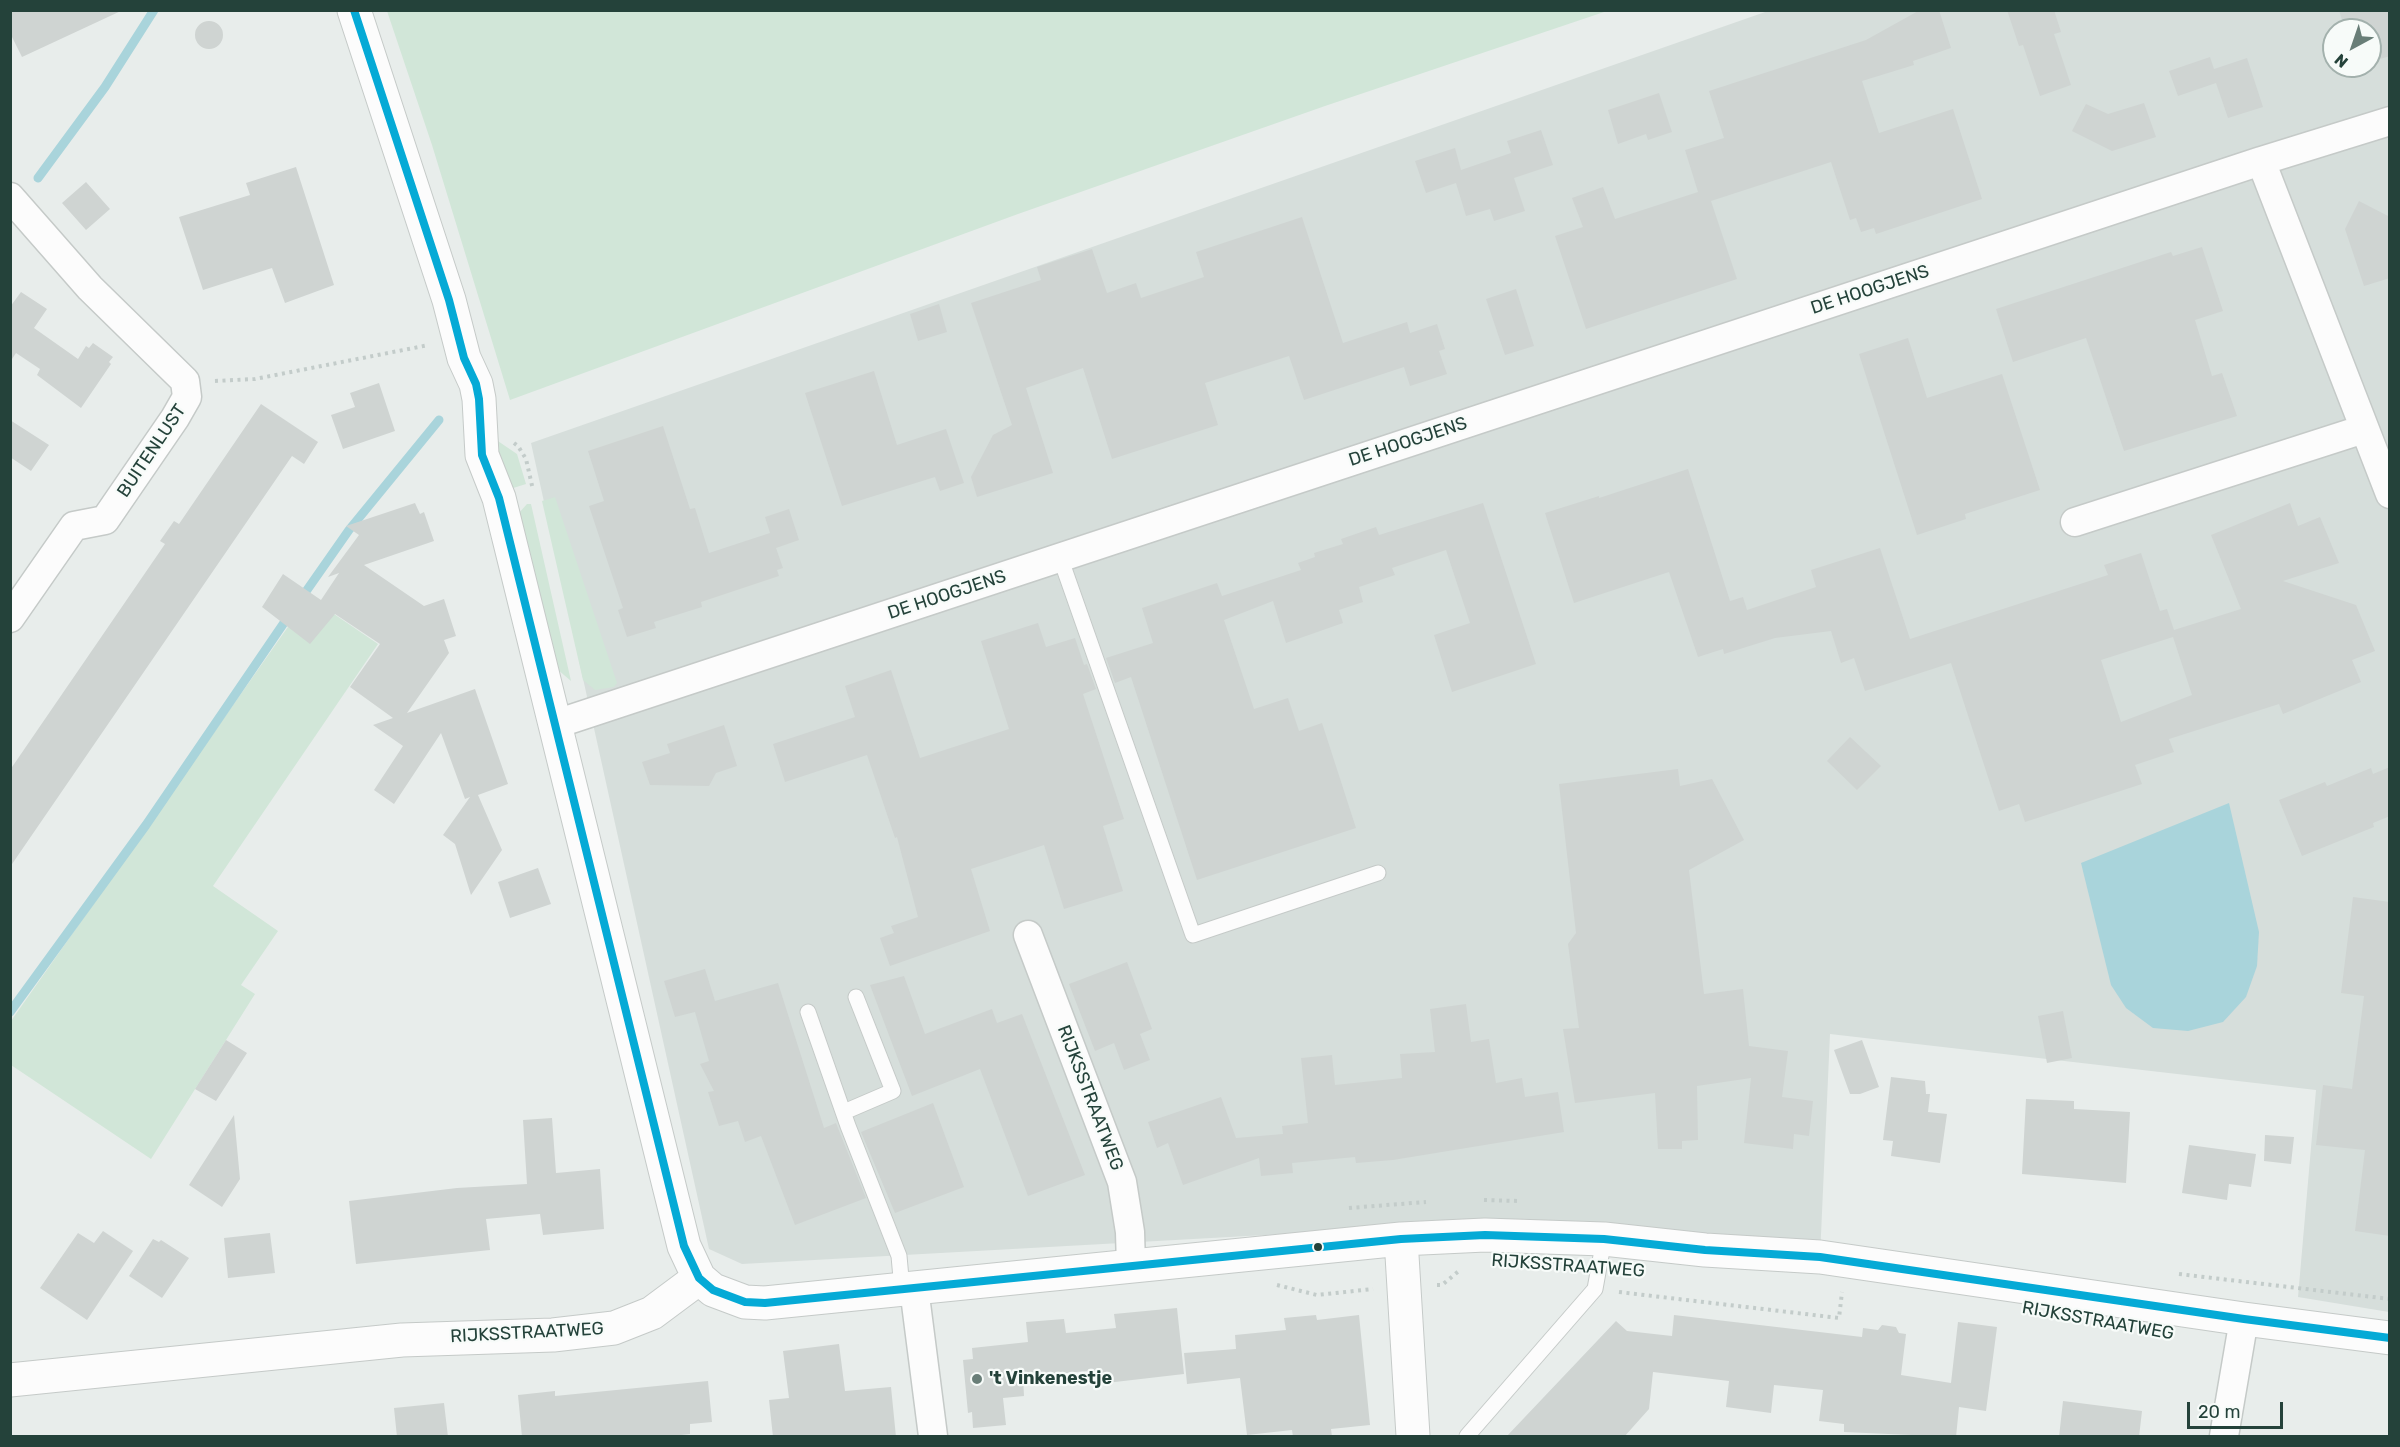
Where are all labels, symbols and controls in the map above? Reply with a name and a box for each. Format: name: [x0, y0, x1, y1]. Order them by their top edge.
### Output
north arrow: [2322, 18, 2382, 78]
text: N: [2331, 50, 2352, 72]
street label: DE HOOGJENS: [1808, 261, 1932, 319]
street label: BUITENLUST: [113, 400, 191, 502]
street label: DE HOOGJENS: [1346, 413, 1470, 471]
street label: DE HOOGJENS: [885, 566, 1009, 624]
street label: RIJKSSTRAATWEG: [1052, 1022, 1128, 1174]
unlabelled marker: [1312, 1241, 1324, 1253]
street label: RIJKSSTRAATWEG: [1491, 1250, 1645, 1282]
street label: RIJKSSTRAATWEG: [2020, 1297, 2176, 1345]
street label: RIJKSSTRAATWEG: [450, 1318, 604, 1348]
place label: 't Vinkenestje: [989, 1368, 1112, 1390]
marker: 't Vinkenestje: [970, 1372, 984, 1386]
scale bar: [2190, 1390, 2286, 1428]
text: 20 m: [2198, 1401, 2240, 1423]

